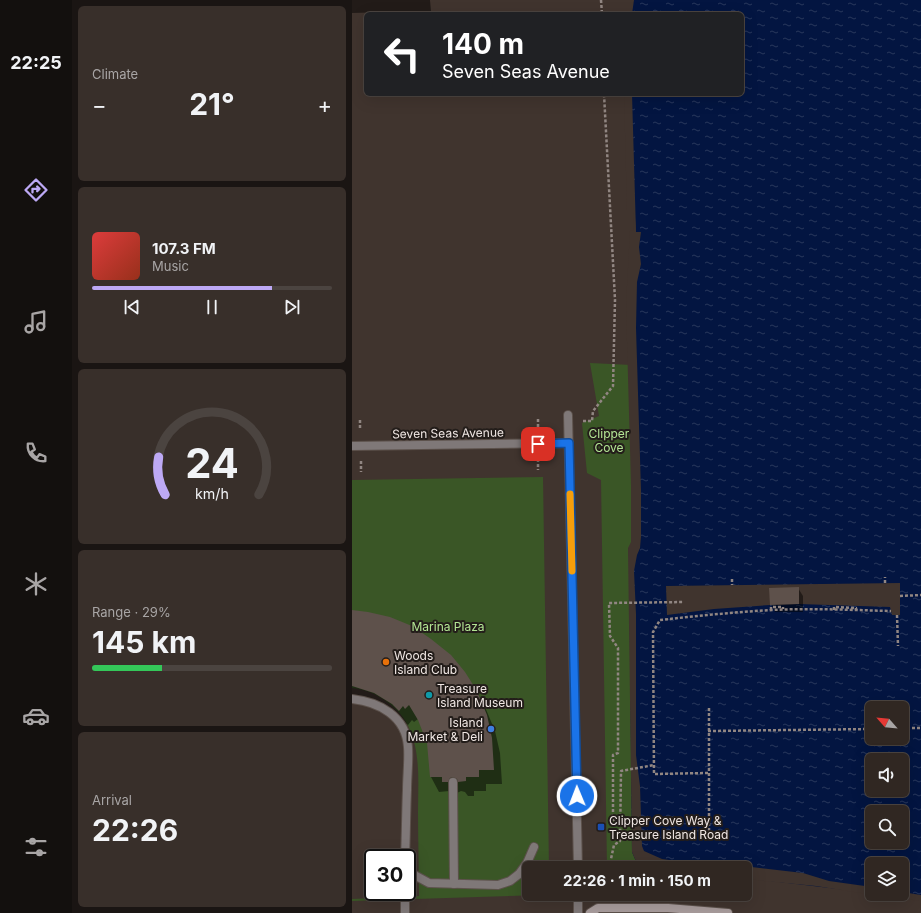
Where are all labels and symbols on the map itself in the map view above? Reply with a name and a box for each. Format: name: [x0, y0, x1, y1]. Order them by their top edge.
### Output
street label: Seven Seas Avenue: [392, 425, 504, 441]
park label: Clipper Cove: [589, 426, 630, 455]
pin: [521, 427, 555, 461]
park label: Marina Plaza: [411, 619, 485, 634]
place label: Woods Island Club: [394, 648, 457, 677]
marker: Woods Island Club: [381, 657, 391, 667]
place label: Treasure Island Museum: [437, 681, 523, 710]
marker: Treasure Island Museum: [424, 690, 434, 700]
north arrow: [865, 701, 909, 745]
place label: Island Market & Deli: [408, 715, 483, 744]
marker: Island Market & Deli: [486, 724, 496, 734]
position arrow: [556, 775, 598, 817]
place label: Clipper Cove Way & Treasure Island Road: [609, 813, 728, 842]
marker: Clipper Cove Way & Treasure Island Road: [596, 822, 606, 832]
speed limit sign: 30: [364, 849, 416, 901]

